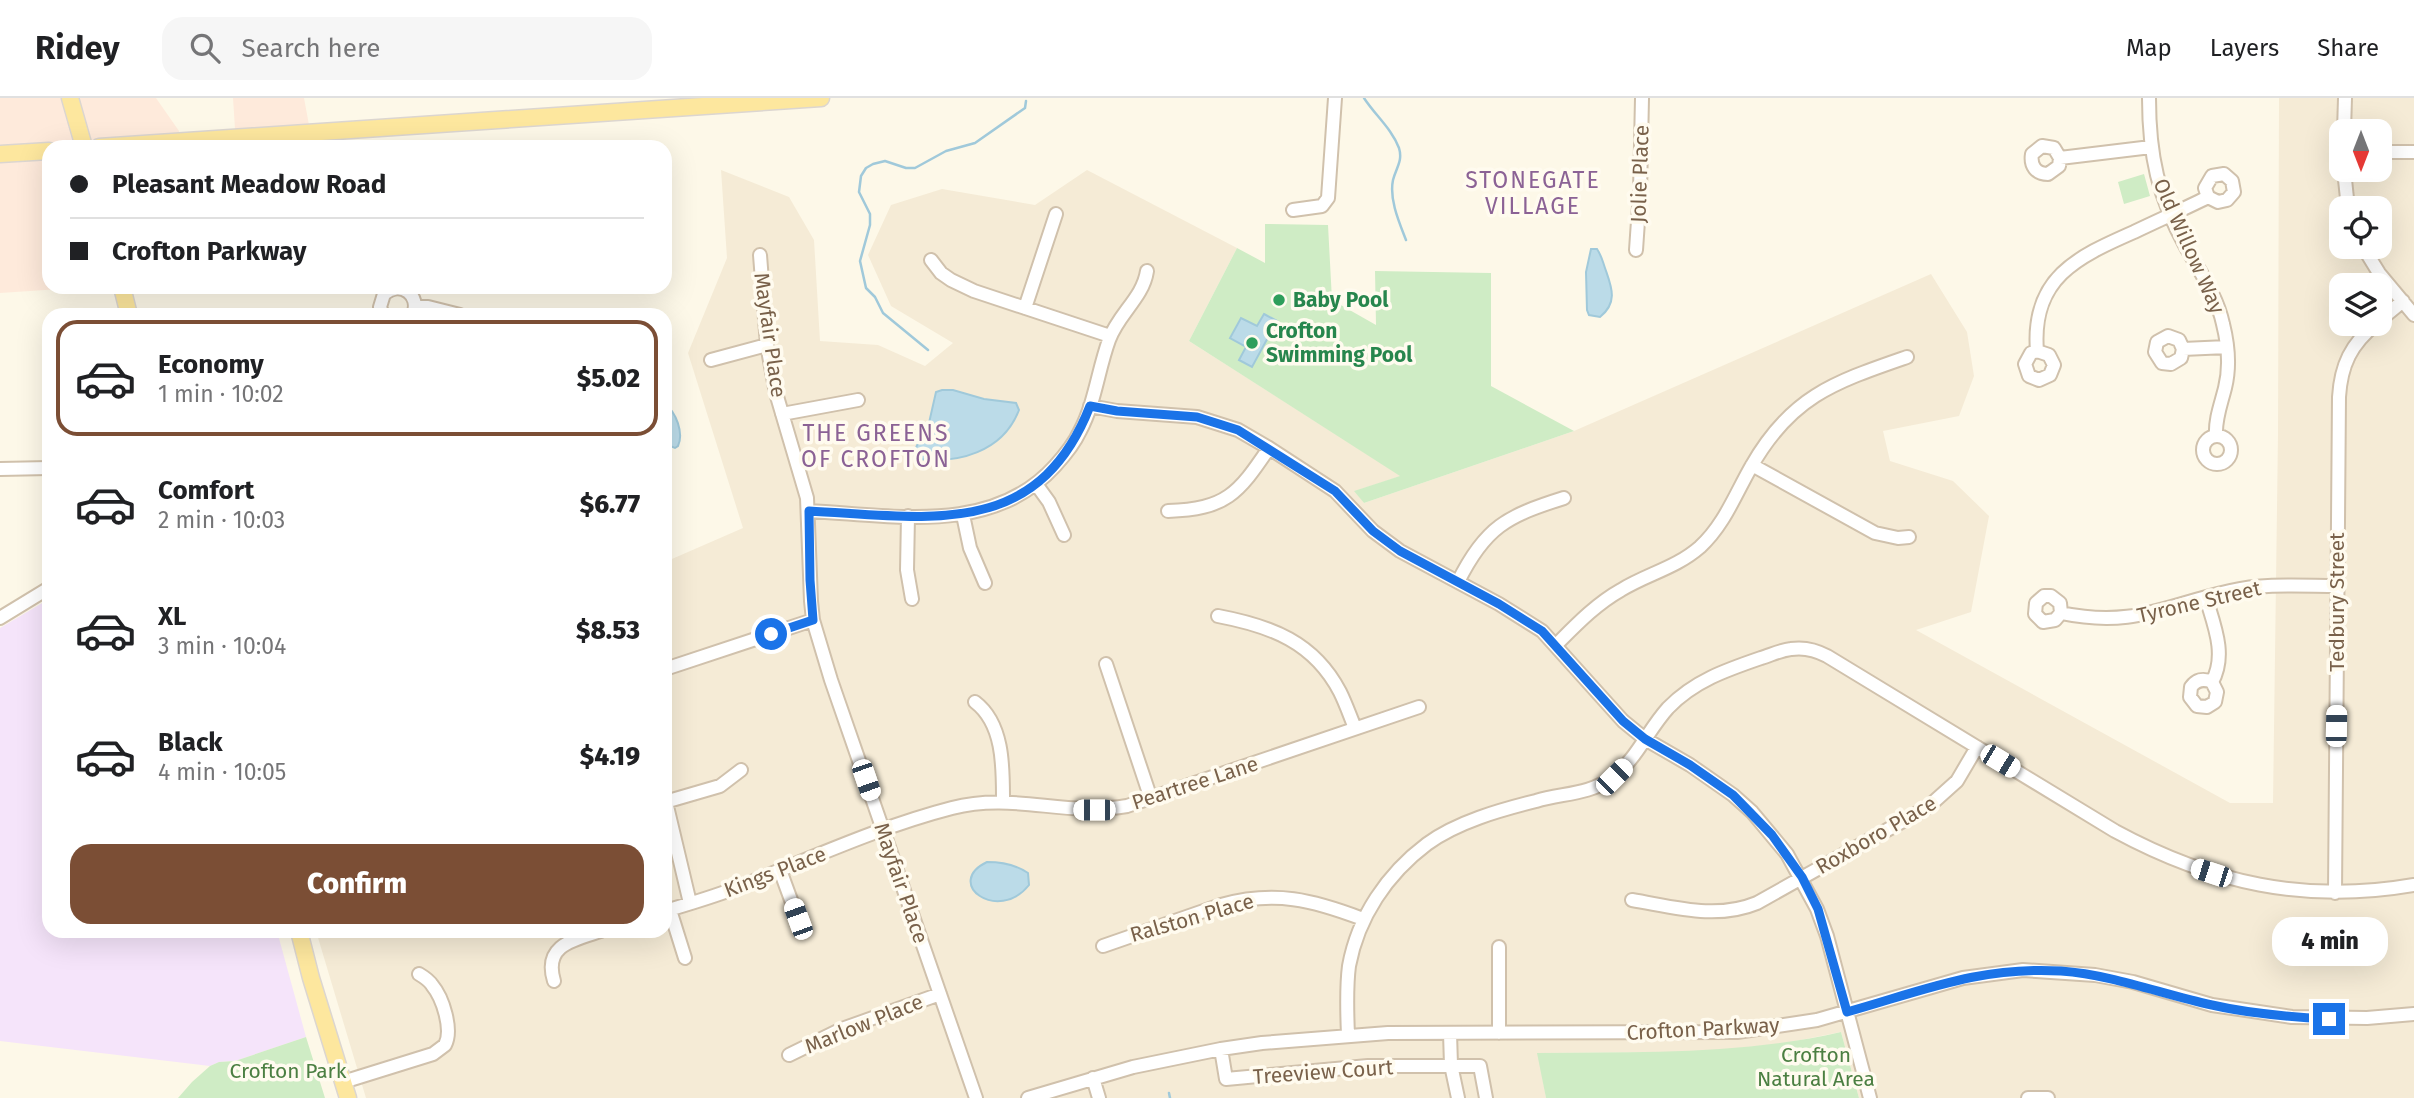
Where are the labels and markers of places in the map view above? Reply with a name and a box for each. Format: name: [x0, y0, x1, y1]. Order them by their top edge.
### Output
place label: Baby Pool: [1293, 287, 1389, 313]
marker: Baby Pool: [1271, 292, 1287, 308]
place label: Crofton Swimming Pool: [1266, 318, 1413, 368]
marker: Crofton Swimming Pool: [1244, 335, 1260, 351]

